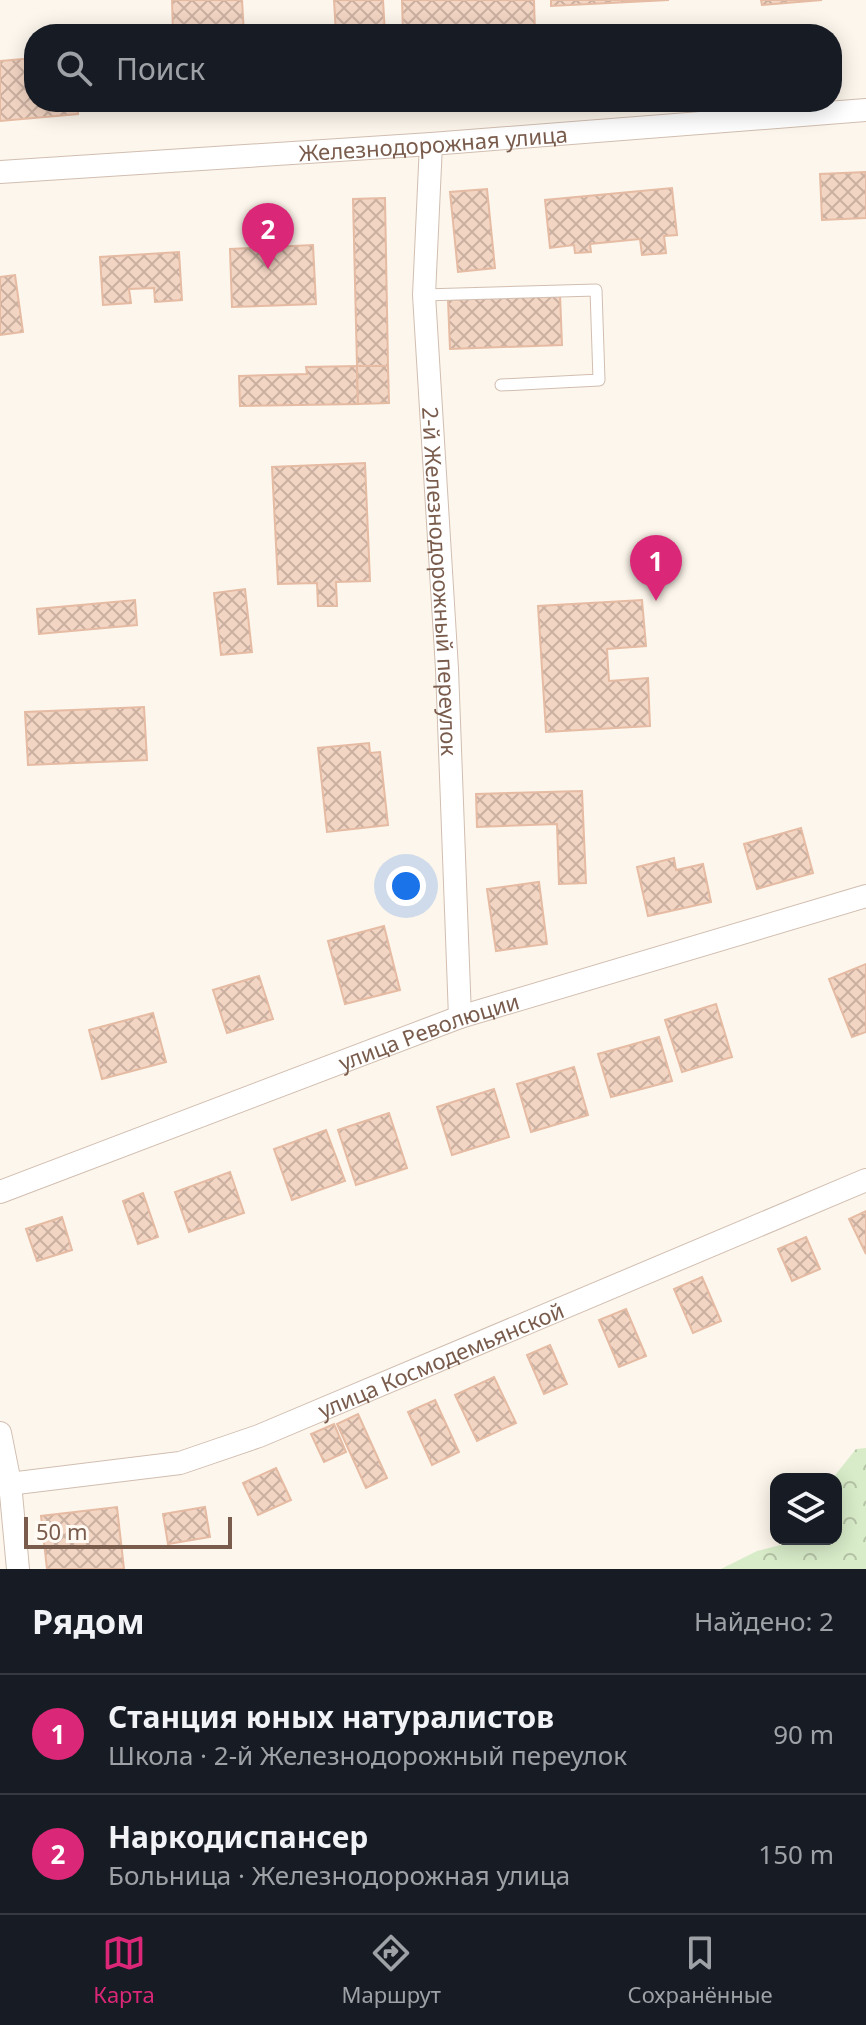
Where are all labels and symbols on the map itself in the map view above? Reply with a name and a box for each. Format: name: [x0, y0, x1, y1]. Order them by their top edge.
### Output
street label: Железнодорожная улица: [298, 118, 569, 168]
pin: 2: [242, 203, 294, 269]
street label: 2-й Железнодорожный переулок: [416, 406, 465, 757]
pin: 1: [630, 535, 682, 601]
your location: [386, 866, 426, 906]
street label: улица Революции: [334, 985, 523, 1077]
street label: улица Космодемьянской: [313, 1294, 568, 1425]
scale bar: [24, 1513, 232, 1549]

